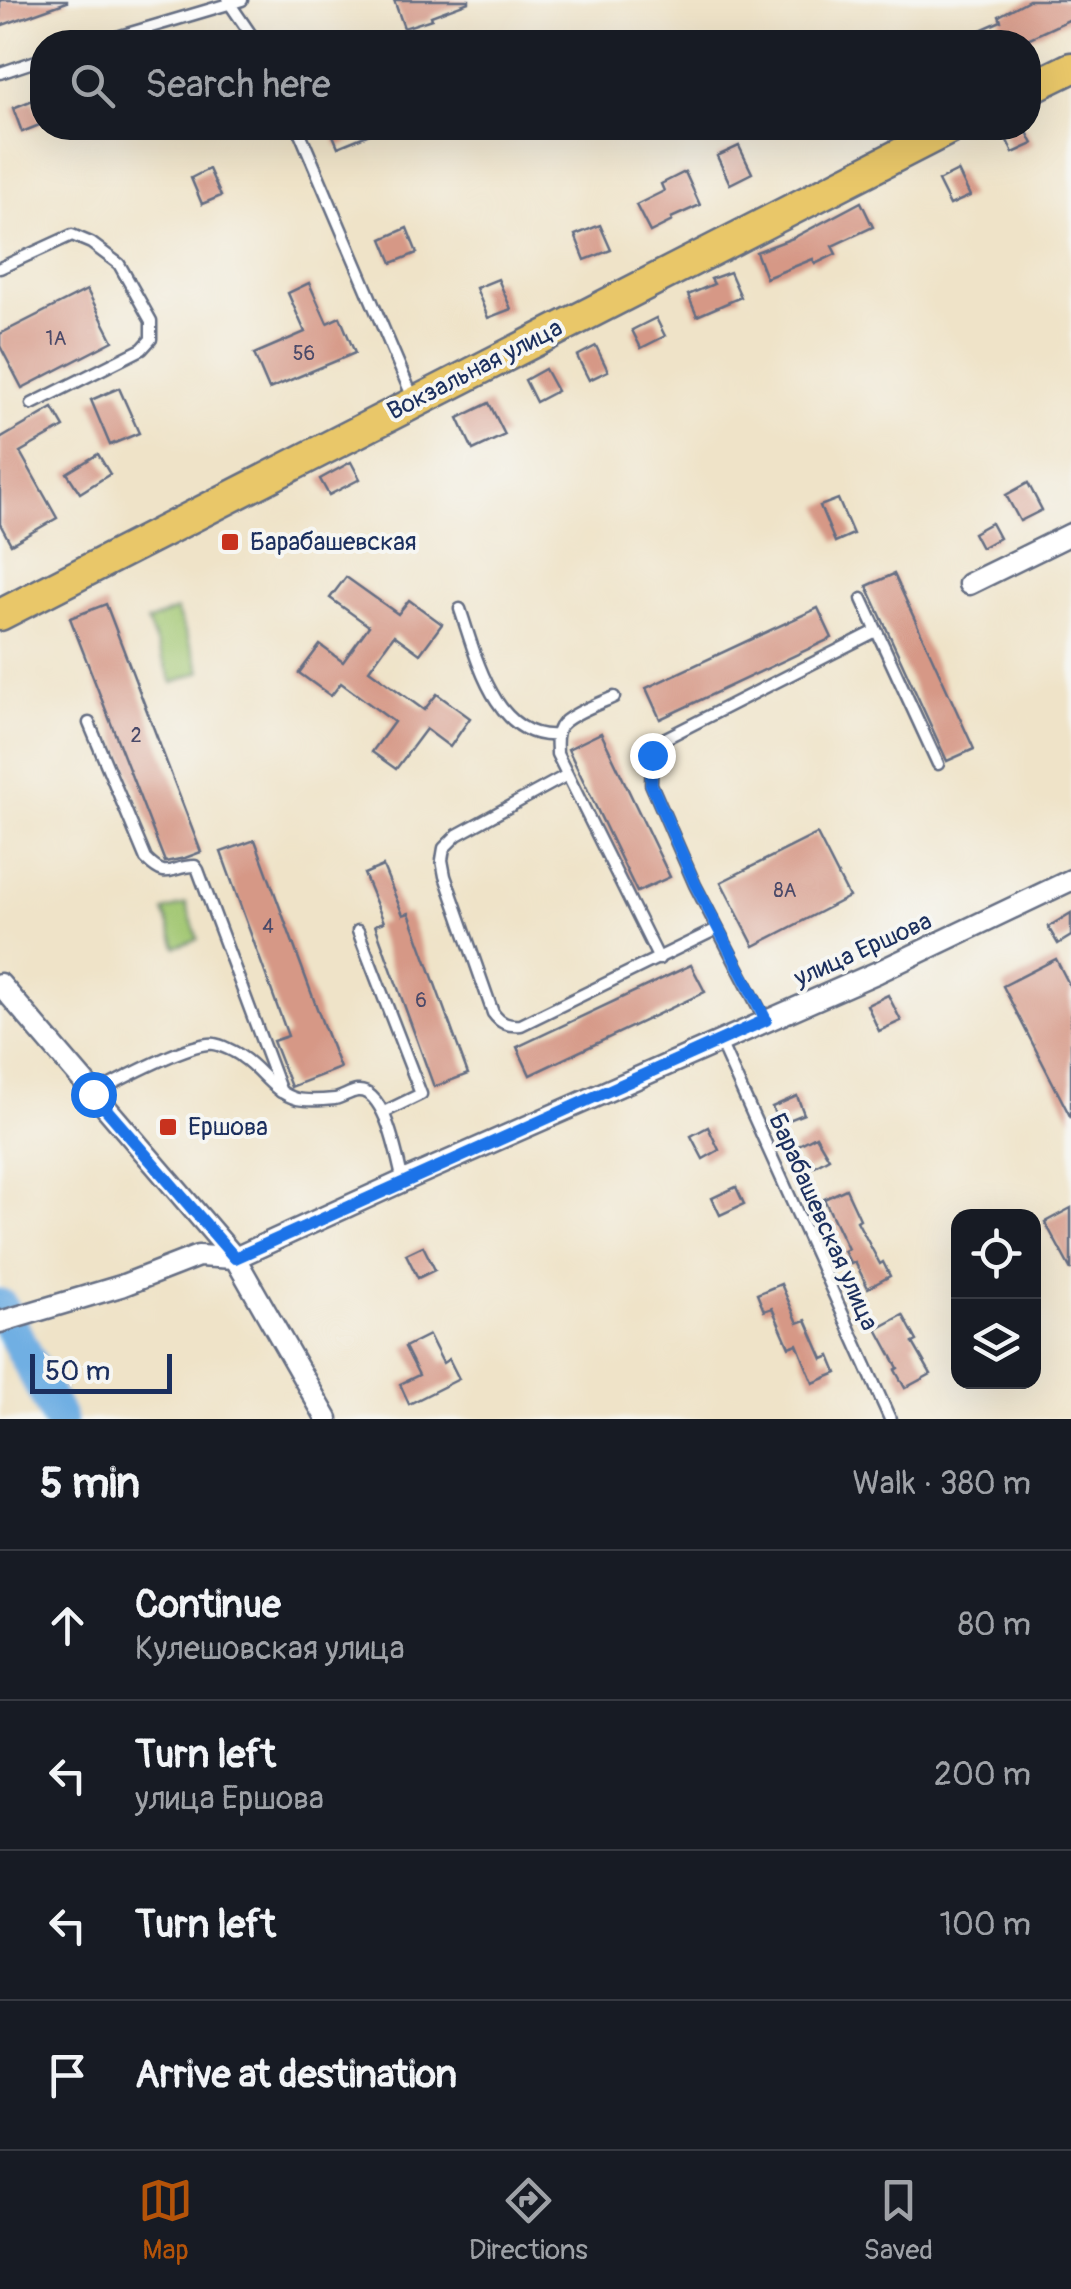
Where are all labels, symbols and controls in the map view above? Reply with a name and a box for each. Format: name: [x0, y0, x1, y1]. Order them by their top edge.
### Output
search box: [30, 30, 1041, 140]
icon: search: [65, 58, 120, 113]
text: Search here: [145, 61, 331, 109]
street label: Вокзальная улица: [382, 313, 568, 427]
house number: 1А: [46, 326, 66, 351]
house number: 56: [293, 341, 315, 366]
place label: Барабашевская: [250, 527, 417, 558]
marker: Барабашевская: [219, 531, 241, 553]
house number: 2: [130, 723, 142, 748]
route end: [630, 733, 676, 779]
house number: 8А: [773, 878, 797, 903]
street label: улица Ершова: [788, 906, 937, 995]
house number: 4: [262, 914, 274, 939]
house number: 6: [415, 988, 427, 1013]
route start: [71, 1072, 117, 1118]
street label: Барабашевская улица: [761, 1109, 885, 1335]
place label: Ершова: [188, 1112, 268, 1143]
marker: Ершова: [157, 1116, 179, 1138]
map controls: [951, 1209, 1041, 1389]
button: locate: [951, 1209, 1041, 1299]
button: layers: [951, 1299, 1041, 1389]
scale bar: [30, 1349, 172, 1394]
text: 50 m: [45, 1354, 110, 1389]
text: 5 min: [40, 1458, 140, 1510]
text: Walk · 380 m: [852, 1464, 1031, 1504]
text: Continue: [135, 1581, 281, 1629]
icon: ahead: [40, 1598, 95, 1653]
text: 80 m: [958, 1605, 1031, 1645]
text: Кулешовская улица: [135, 1629, 405, 1669]
text: Turn left: [135, 1731, 276, 1779]
icon: left: [40, 1748, 95, 1803]
text: 200 m: [934, 1755, 1031, 1795]
text: улица Ершова: [135, 1779, 324, 1819]
icon: left: [40, 1898, 95, 1953]
text: Turn left: [135, 1901, 276, 1949]
text: 100 m: [939, 1905, 1031, 1945]
icon: arrive: [40, 2048, 95, 2103]
text: Arrive at destination: [135, 2051, 457, 2099]
tab: Map: [138, 2173, 193, 2268]
tab: Directions: [469, 2173, 588, 2268]
tab: Saved: [864, 2173, 933, 2268]

